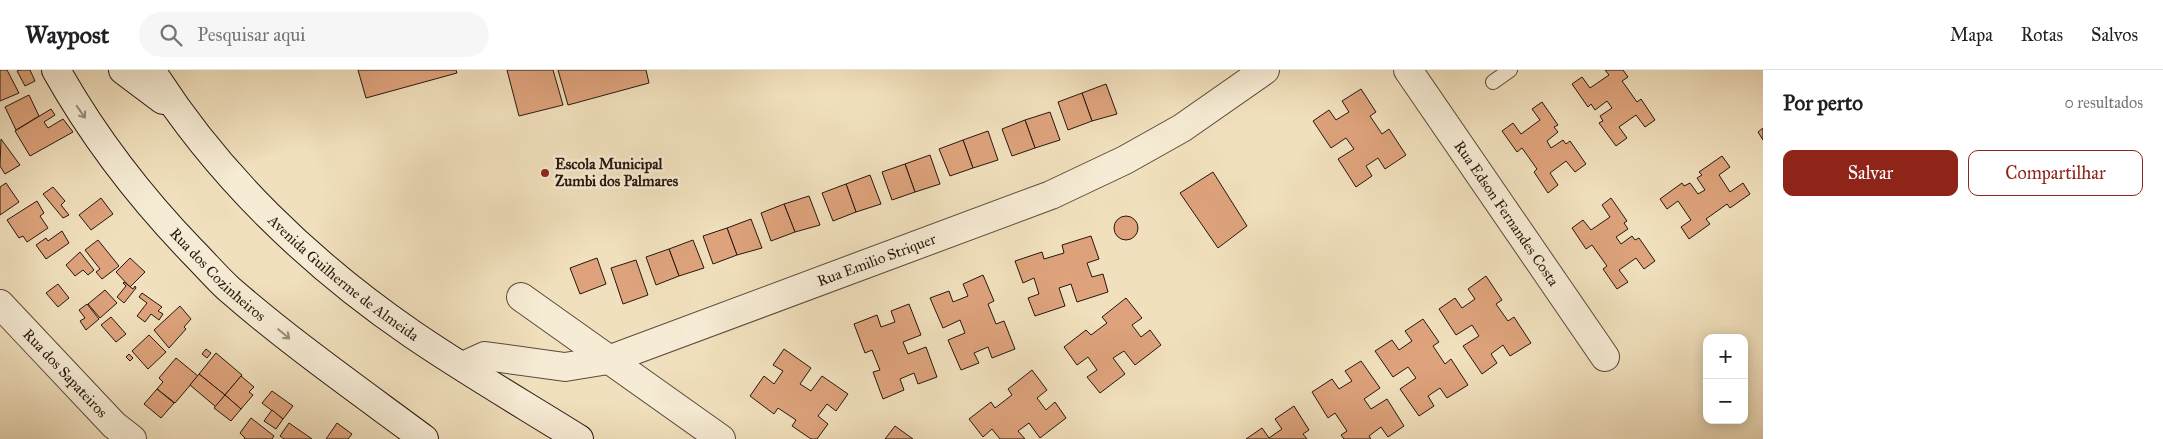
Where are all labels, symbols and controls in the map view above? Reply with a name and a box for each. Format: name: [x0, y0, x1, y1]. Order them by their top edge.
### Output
search box: [139, 12, 489, 57]
text: Waypost: [25, 20, 109, 50]
icon: search: [157, 21, 185, 49]
text: Pesquisar aqui: [197, 23, 306, 46]
text: Mapa: [1950, 24, 1993, 46]
text: Rotas: [2021, 24, 2063, 46]
text: Salvos: [2091, 24, 2138, 46]
text: Por perto: [1783, 90, 1863, 116]
text: 0 resultados: [2065, 93, 2143, 112]
one-way arrow: [76, 105, 86, 119]
street label: Rua Edson Fernandes Costa: [1450, 137, 1563, 290]
button: Salvar: [1783, 150, 1958, 196]
button: Compartilhar: [1968, 150, 2143, 196]
place label: Escola Municipal Zumbi dos Palmares: [555, 155, 679, 190]
marker: Escola Municipal Zumbi dos Palmares: [539, 167, 551, 179]
street label: Avenida Guilherme de Almeida: [263, 210, 423, 345]
street label: Rua dos Cozinheiros: [166, 224, 269, 325]
street label: Rua Emilio Striquer: [815, 230, 939, 290]
street label: Rua dos Sapateiros: [19, 325, 111, 421]
one-way arrow: [277, 329, 290, 340]
map controls: [1703, 334, 1748, 424]
button: +: [1703, 334, 1748, 379]
button: −: [1703, 379, 1748, 424]

